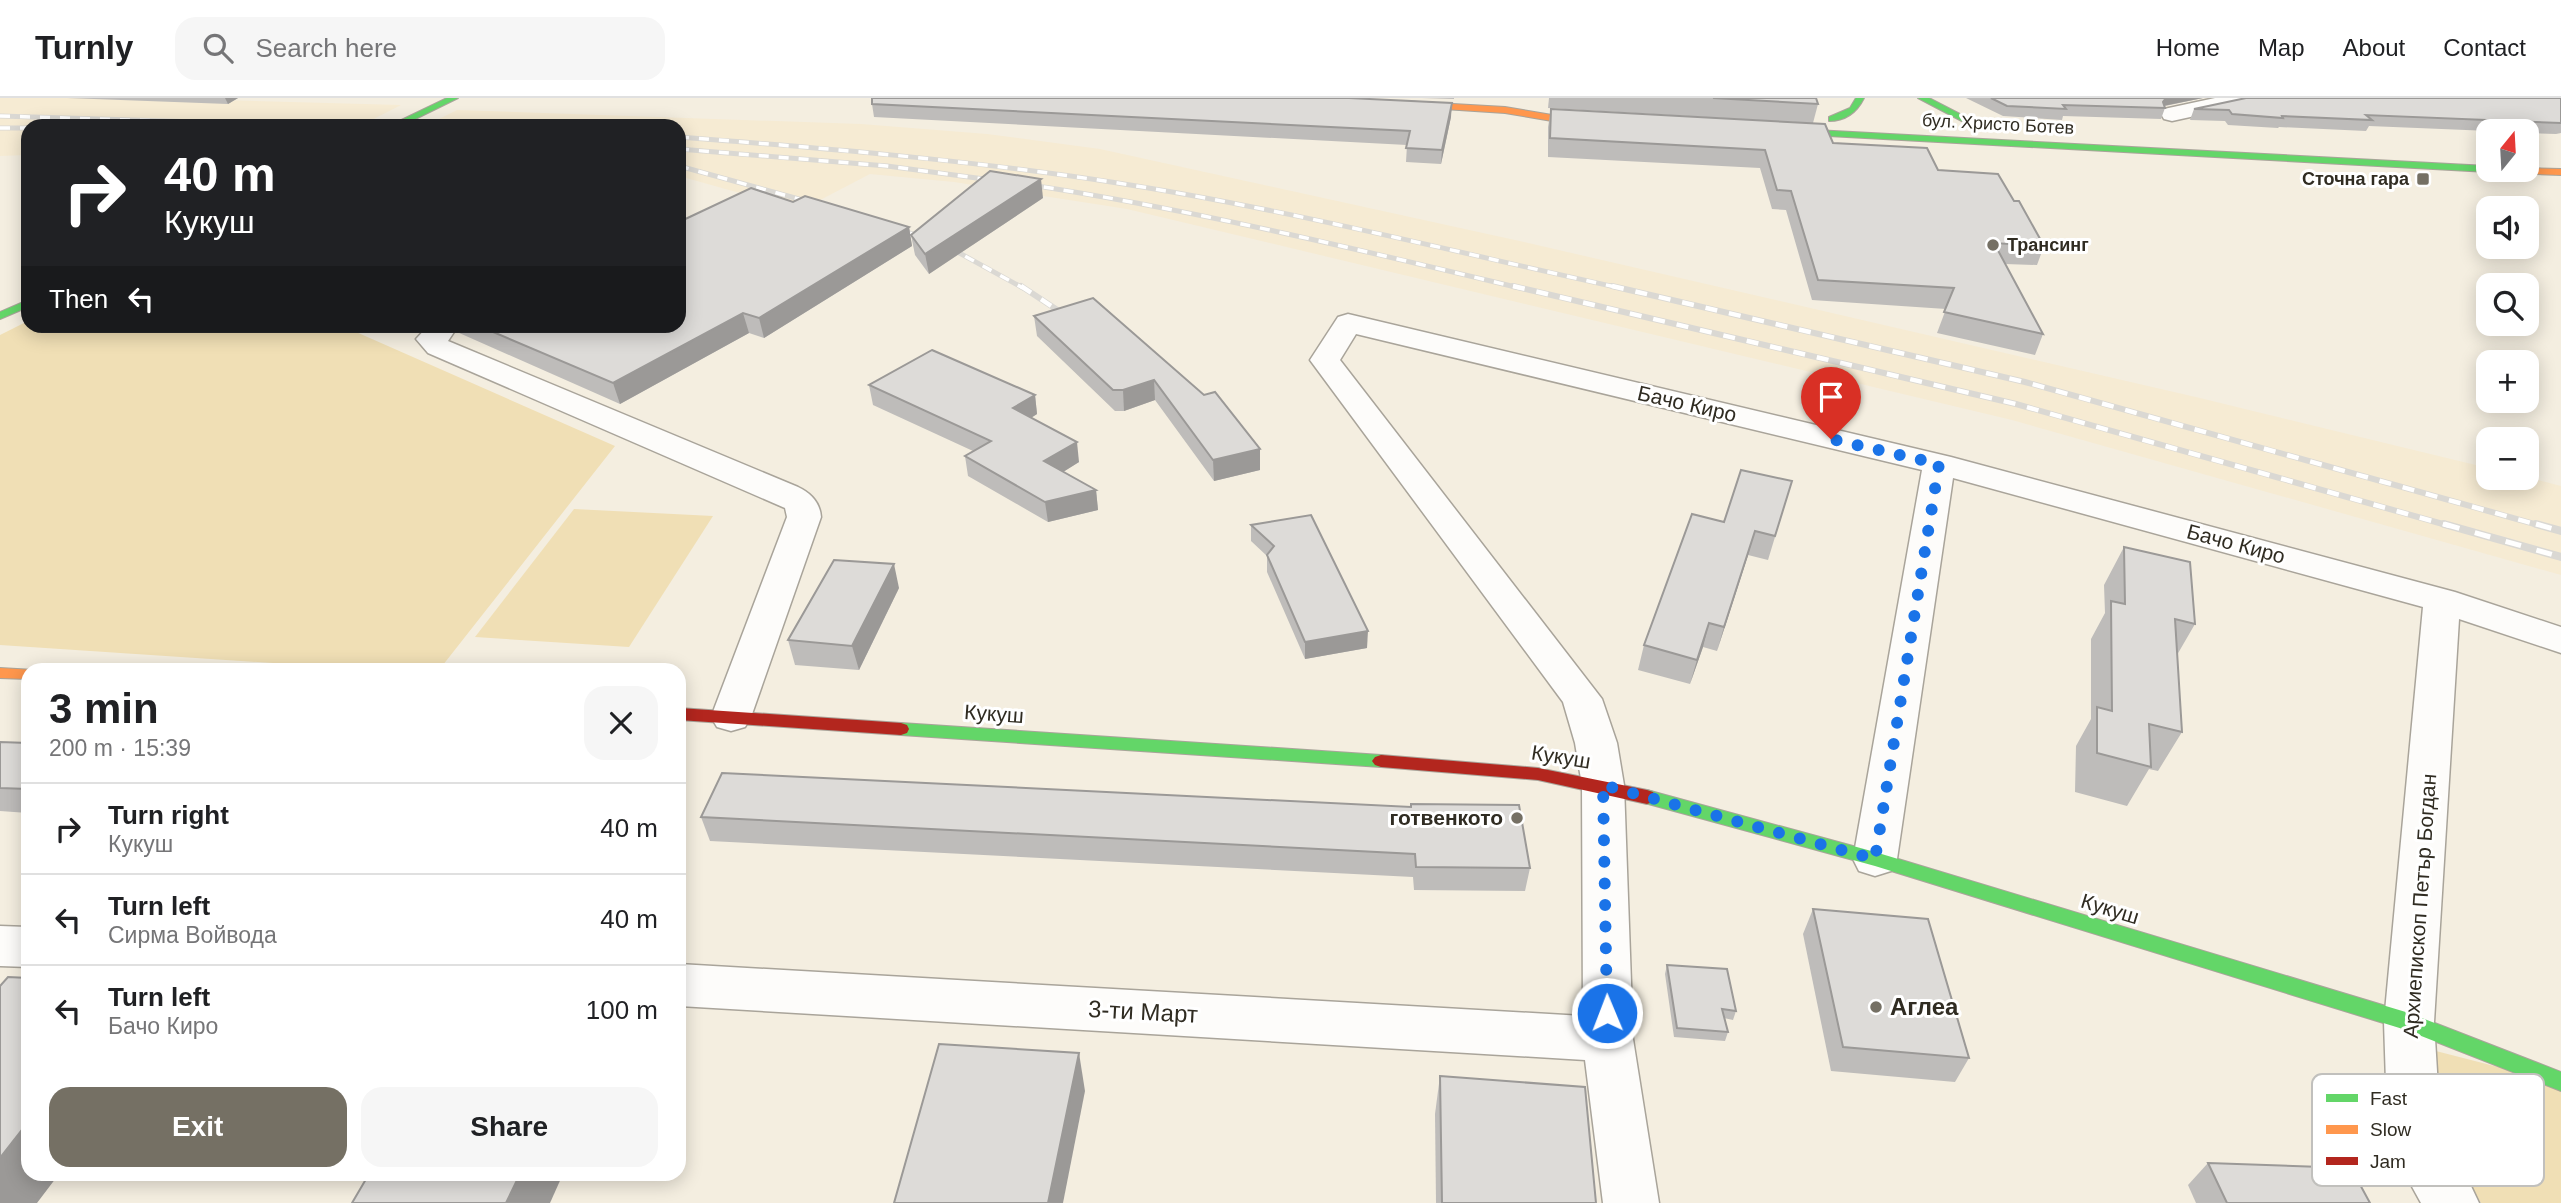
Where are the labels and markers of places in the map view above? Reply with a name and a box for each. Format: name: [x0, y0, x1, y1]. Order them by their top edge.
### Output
place label: Сточна гара: [2302, 169, 2410, 189]
marker: Сточна гара: [2415, 171, 2431, 187]
place label: Трансинг: [2007, 235, 2089, 255]
marker: Трансинг: [1985, 237, 2001, 253]
pin: [1801, 367, 1861, 439]
place label: готвенкото: [1390, 806, 1503, 829]
marker: готвенкото: [1509, 810, 1525, 826]
place label: Аглеа: [1890, 993, 1959, 1020]
marker: Аглеа: [1868, 999, 1884, 1015]

